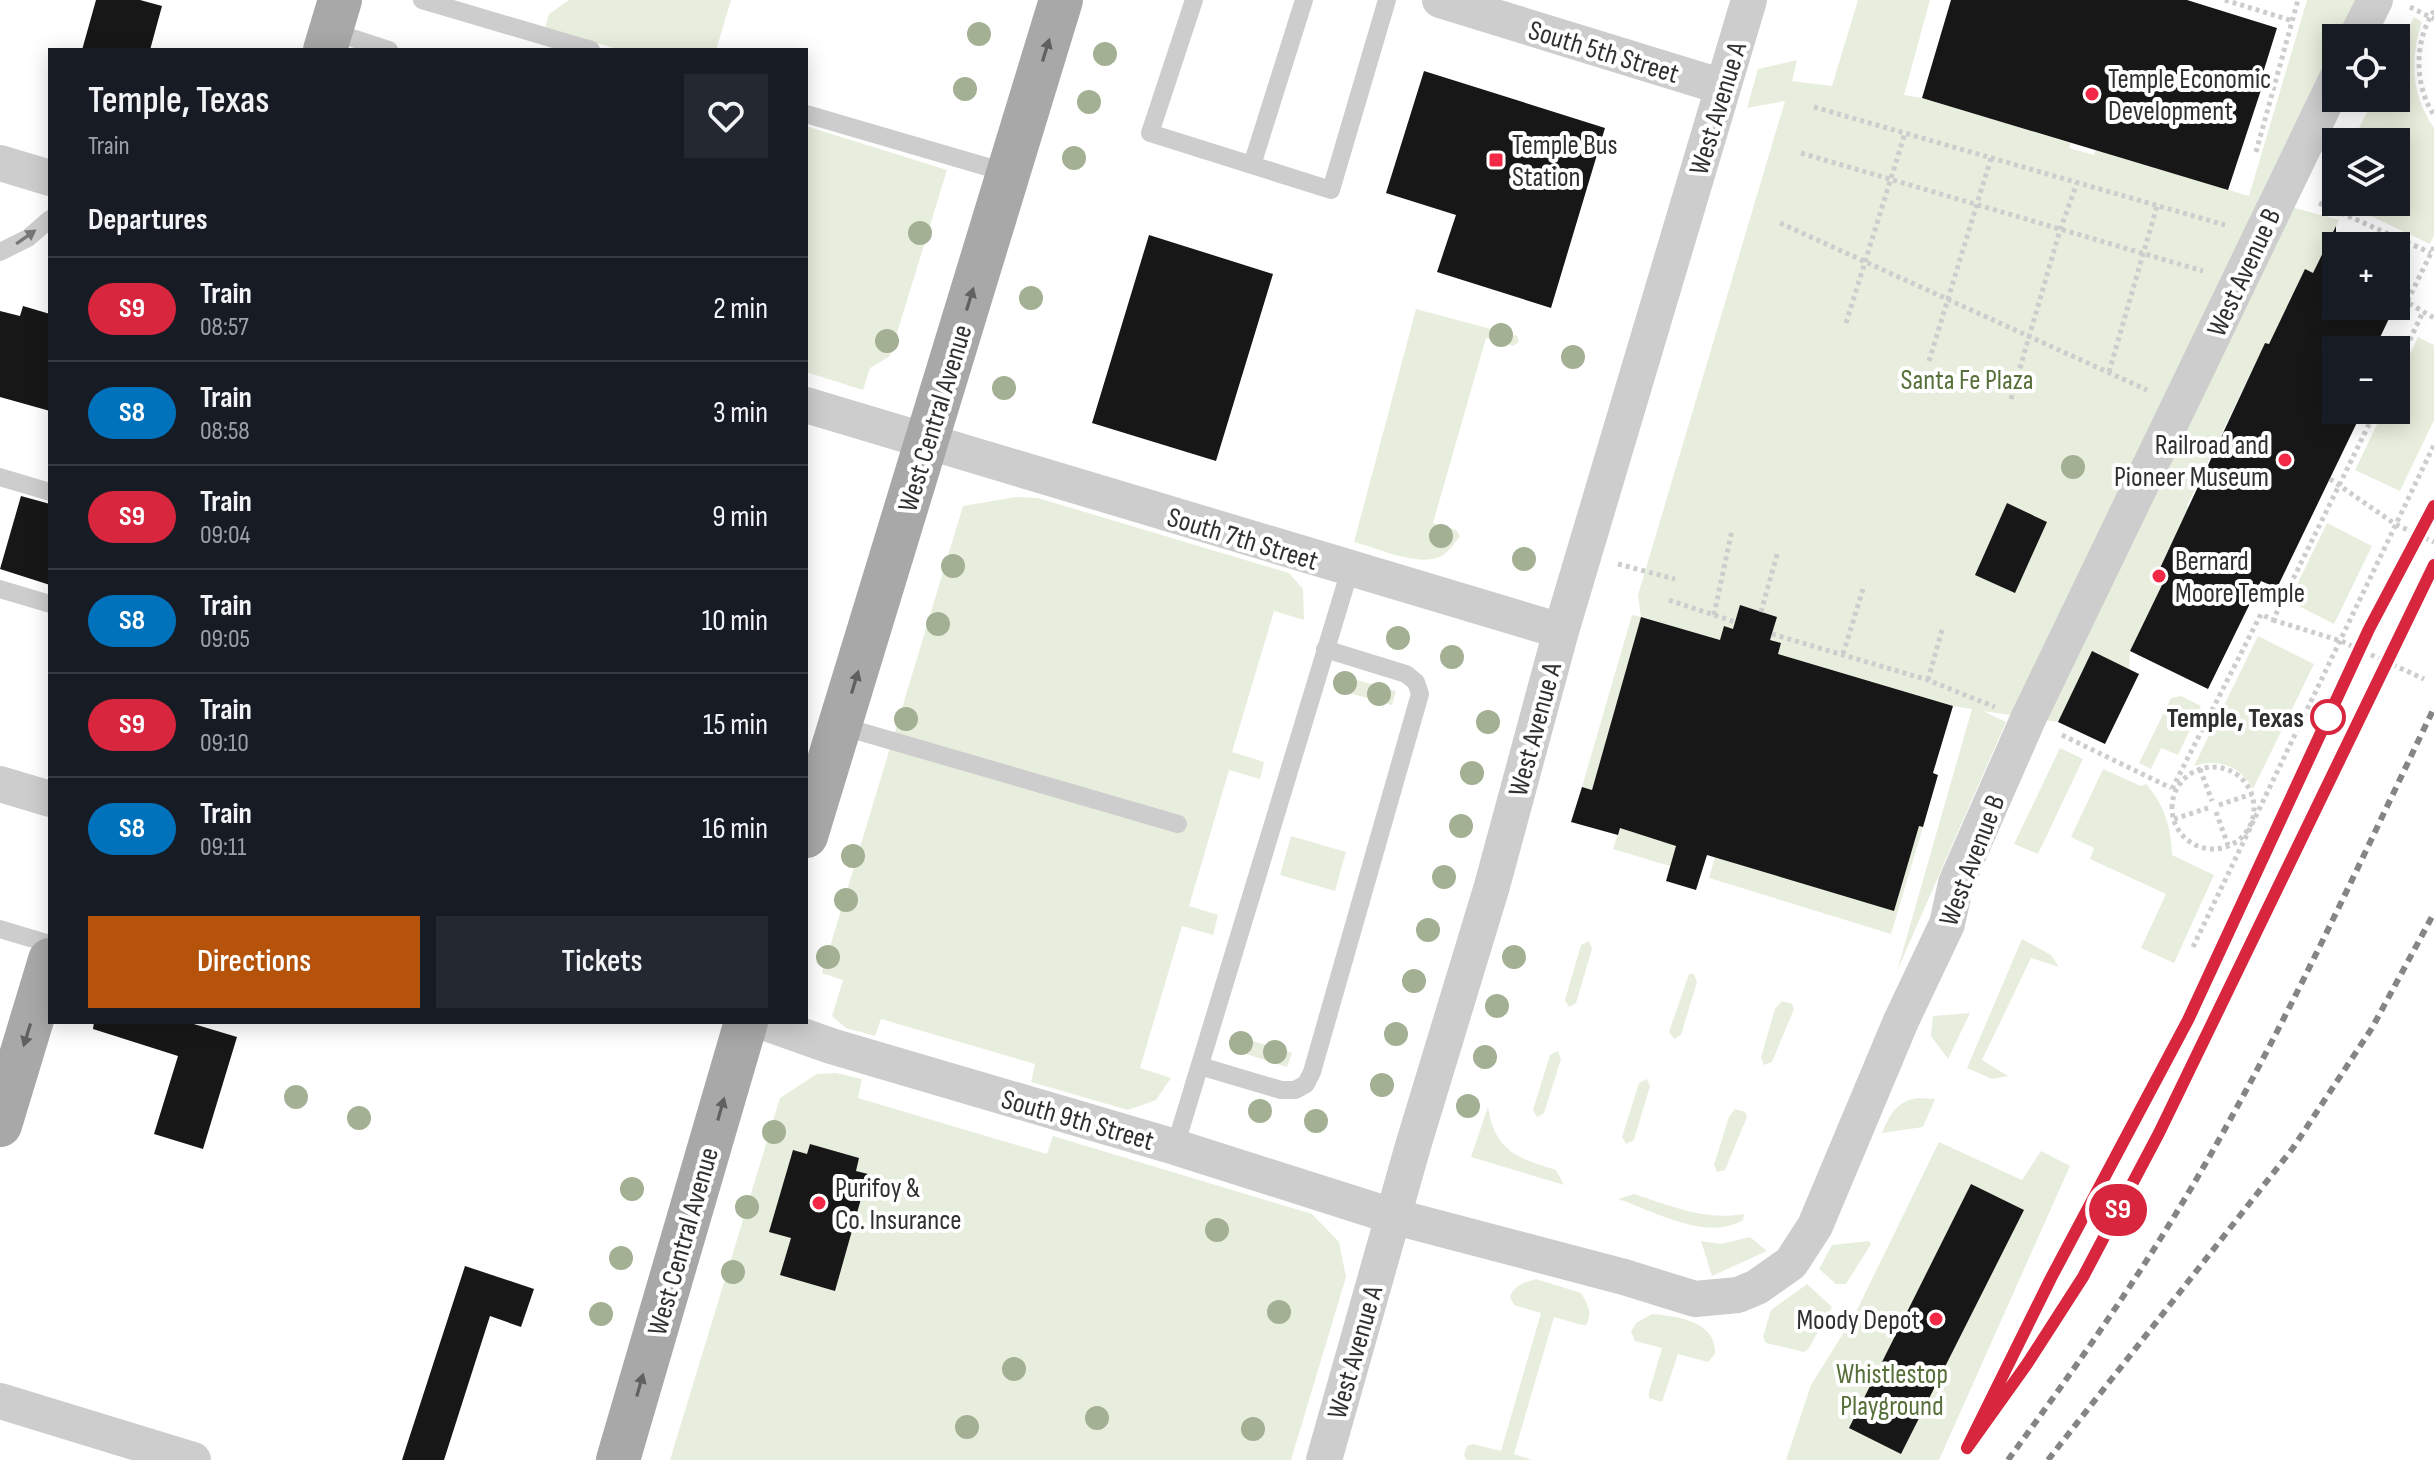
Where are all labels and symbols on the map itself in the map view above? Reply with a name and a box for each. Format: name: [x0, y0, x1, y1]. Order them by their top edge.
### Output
street label: South 5th Street: [1524, 14, 1683, 91]
one-way arrow: [1040, 37, 1053, 61]
street label: West Avenue A: [1683, 37, 1755, 179]
place label: Temple Economic Development: [2108, 63, 2271, 128]
marker: Temple Economic Development: [2083, 85, 2101, 103]
place label: Temple Bus Station: [1512, 129, 1617, 194]
marker: Temple Bus Station: [1487, 151, 1505, 169]
street label: West Avenue B: [2200, 203, 2288, 342]
one-way arrow: [16, 230, 37, 245]
one-way arrow: [964, 286, 977, 310]
street label: West Central Avenue: [891, 321, 980, 516]
park label: Santa Fe Plaza: [1900, 364, 2034, 397]
place label: Railroad and Pioneer Museum: [2114, 429, 2269, 494]
marker: Railroad and Pioneer Museum: [2276, 451, 2294, 469]
street label: South 7th Street: [1163, 501, 1322, 578]
place label: Bernard Moore Temple: [2175, 545, 2305, 610]
marker: Bernard Moore Temple: [2150, 567, 2168, 585]
street label: West Avenue A: [1502, 658, 1569, 800]
one-way arrow: [849, 669, 862, 693]
marker: Temple, Texas: [2311, 700, 2345, 734]
place label: Temple, Texas: [2167, 702, 2304, 735]
street label: West Avenue B: [1932, 790, 2012, 931]
one-way arrow: [20, 1023, 33, 1047]
street label: South 9th Street: [998, 1083, 1158, 1158]
one-way arrow: [715, 1096, 728, 1120]
street label: West Central Avenue: [641, 1144, 726, 1339]
place label: Purifoy & Co. Insurance: [835, 1172, 962, 1237]
line badge: S9: [2082, 1184, 2154, 1236]
marker: Purifoy & Co. Insurance: [810, 1194, 828, 1212]
street label: West Avenue A: [1321, 1281, 1390, 1423]
place label: Moody Depot: [1796, 1304, 1920, 1337]
marker: Moody Depot: [1927, 1310, 1945, 1328]
park label: Whistlestop Playground: [1836, 1358, 1948, 1423]
one-way arrow: [634, 1373, 647, 1397]

